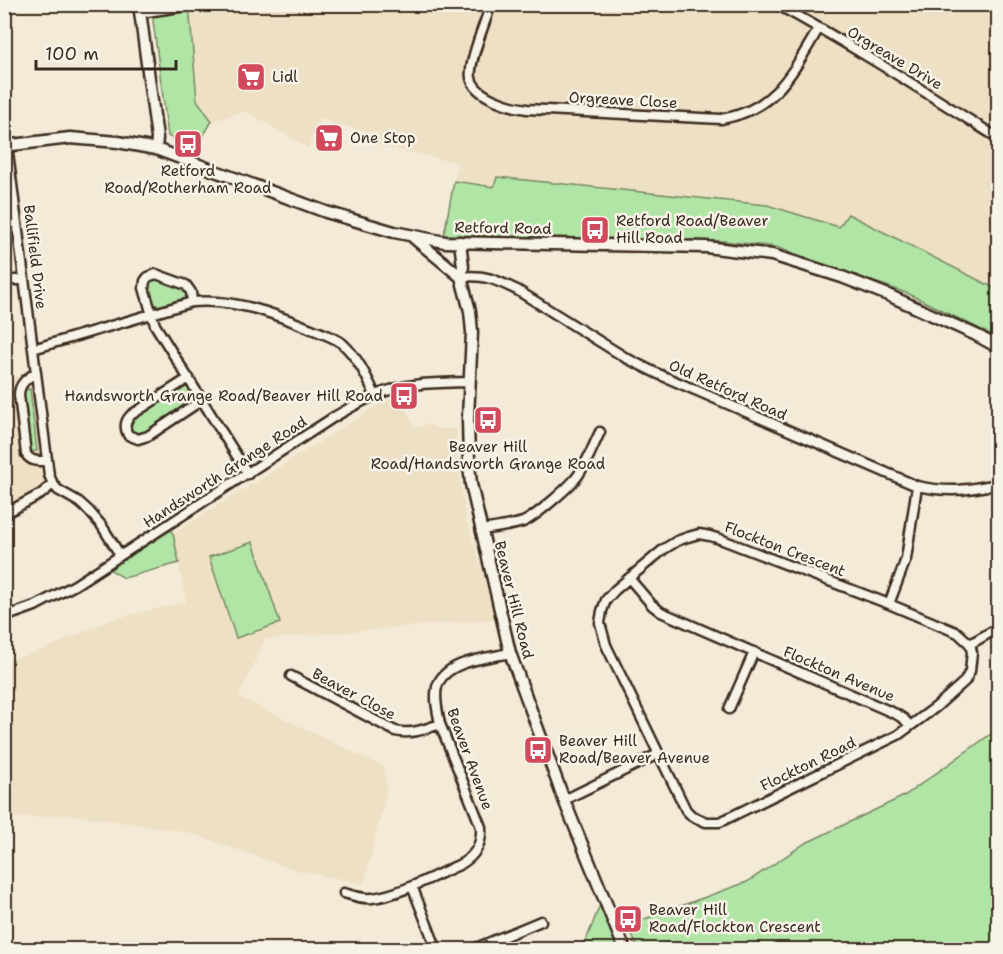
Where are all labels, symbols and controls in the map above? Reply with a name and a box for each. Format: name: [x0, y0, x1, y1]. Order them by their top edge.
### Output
street label: Orgreave Drive: [844, 22, 946, 94]
scale bar: [36, 33, 176, 71]
text: 100 m: [45, 42, 99, 66]
supermarket icon: Lidl: [235, 61, 267, 93]
place label: Lidl: [272, 67, 298, 87]
street label: Orgreave Close: [568, 87, 678, 113]
supermarket icon: One Stop: [313, 122, 345, 154]
bus stop icon: Retford Road/Rotherham Road: [172, 128, 204, 160]
place label: One Stop: [350, 128, 415, 148]
place label: Retford Road/Rotherham Road: [105, 161, 272, 198]
street label: Ballifield Drive: [19, 204, 51, 310]
place label: Retford Road/Beaver Hill Road: [616, 211, 769, 248]
bus stop icon: Retford Road/Beaver Hill Road: [579, 214, 611, 246]
street label: Retford Road: [454, 217, 552, 239]
street label: Old Retford Road: [666, 355, 791, 425]
bus stop icon: Handsworth Grange Road/Beaver Hill Road: [388, 380, 420, 412]
place label: Handsworth Grange Road/Beaver Hill Road: [65, 386, 383, 406]
bus stop icon: Beaver Hill Road/Handsworth Grange Road: [472, 404, 504, 436]
street label: Handsworth Grange Road: [139, 411, 311, 532]
place label: Beaver Hill Road/Handsworth Grange Road: [371, 437, 606, 474]
street label: Flockton Crescent: [722, 517, 848, 581]
street label: Beaver Hill Road: [490, 539, 538, 661]
street label: Flockton Avenue: [780, 641, 898, 707]
street label: Beaver Close: [309, 664, 399, 724]
street label: Beaver Avenue: [442, 705, 498, 813]
place label: Beaver Hill Road/Beaver Avenue: [559, 731, 710, 768]
street label: Flockton Road: [757, 732, 860, 796]
bus stop icon: Beaver Hill Road/Beaver Avenue: [522, 734, 554, 766]
place label: Beaver Hill Road/Flockton Crescent: [649, 900, 821, 937]
bus stop icon: Beaver Hill Road/Flockton Crescent: [612, 903, 644, 935]

